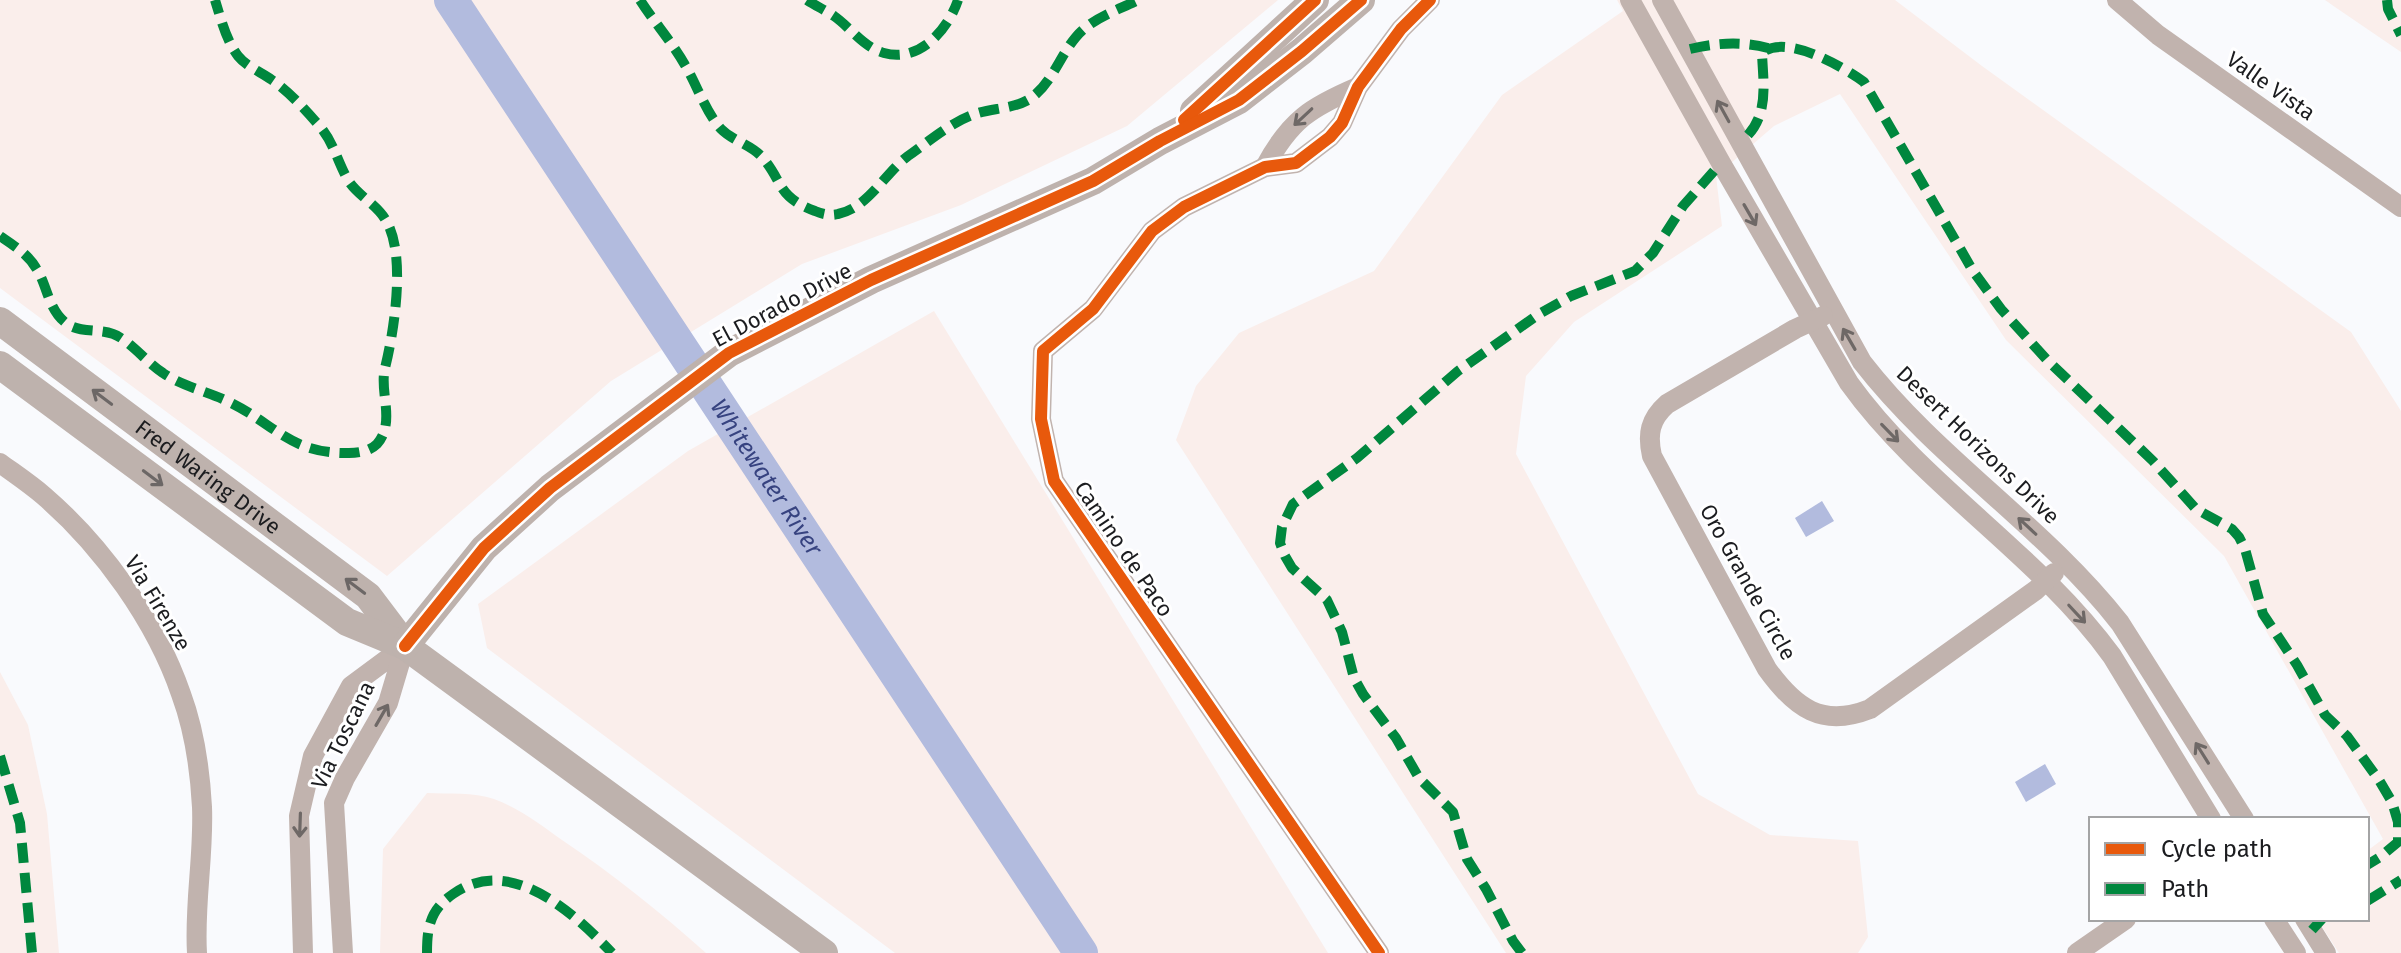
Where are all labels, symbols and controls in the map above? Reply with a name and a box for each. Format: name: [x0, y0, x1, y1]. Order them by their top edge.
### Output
street label: Valle Vista: [2221, 46, 2321, 126]
one-way arrow: [1715, 100, 1731, 123]
one-way arrow: [1294, 108, 1314, 126]
one-way arrow: [1742, 203, 1758, 226]
street label: El Dorado Drive: [708, 257, 856, 353]
one-way arrow: [1841, 328, 1857, 351]
street label: Desert Horizons Drive: [1891, 360, 2065, 530]
one-way arrow: [92, 389, 113, 406]
water label: Whitewater River: [705, 394, 829, 561]
street label: Fred Waring Drive: [130, 413, 286, 540]
one-way arrow: [1880, 423, 1899, 442]
one-way arrow: [141, 470, 163, 486]
street label: Camino de Paco: [1069, 476, 1179, 622]
street label: Oro Grande Circle: [1694, 499, 1802, 665]
one-way arrow: [2018, 518, 2038, 536]
street label: Via Firenze: [119, 550, 197, 656]
one-way arrow: [345, 578, 367, 595]
one-way arrow: [2067, 603, 2085, 623]
street label: Via Toscana: [305, 677, 381, 793]
one-way arrow: [375, 703, 390, 727]
one-way arrow: [2194, 742, 2210, 765]
one-way arrow: [292, 811, 307, 838]
legend: [2089, 817, 2369, 921]
text: Cycle path: [2161, 835, 2273, 863]
text: Path: [2161, 875, 2209, 903]

